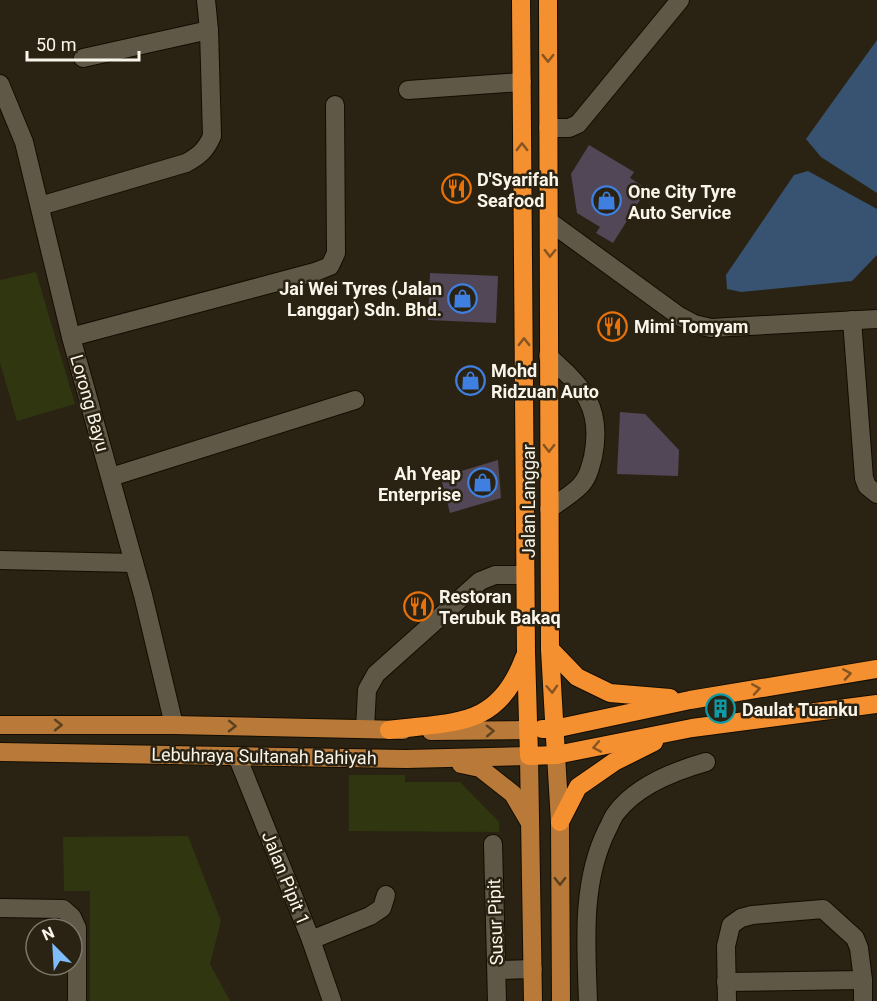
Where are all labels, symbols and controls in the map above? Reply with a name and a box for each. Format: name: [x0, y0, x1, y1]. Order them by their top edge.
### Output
scale bar: [27, 24, 140, 62]
text: 50 m: [36, 34, 76, 55]
one-way arrow: [542, 54, 554, 63]
one-way arrow: [516, 142, 528, 151]
place label: D'Syarifah Seafood: [477, 169, 559, 211]
restaurant icon: D'Syarifah Seafood: [440, 173, 472, 205]
place label: One City Tyre Auto Service: [628, 181, 736, 223]
shop icon: One City Tyre Auto Service: [591, 185, 623, 217]
one-way arrow: [543, 249, 556, 258]
place label: Jai Wei Tyres (Jalan Langgar) Sdn. Bhd.: [279, 278, 442, 321]
shop icon: Jai Wei Tyres (Jalan Langgar) Sdn. Bhd.: [447, 282, 479, 314]
restaurant icon: Mimi Tomyam: [597, 310, 629, 342]
place label: Mimi Tomyam: [634, 316, 748, 337]
one-way arrow: [518, 337, 530, 346]
street label: Lorong Bayu: [66, 352, 114, 454]
place label: Mohd Ridzuan Auto: [491, 360, 599, 402]
shop icon: Mohd Ridzuan Auto: [454, 364, 486, 396]
street label: Jalan Langgar: [518, 444, 539, 558]
one-way arrow: [543, 444, 555, 453]
place label: Ah Yeap Enterprise: [378, 463, 461, 505]
shop icon: Ah Yeap Enterprise: [466, 467, 498, 499]
place label: Restoran Terubuk Bakaq: [439, 586, 561, 628]
restaurant icon: Restoran Terubuk Bakaq: [402, 590, 434, 622]
one-way arrow: [841, 668, 851, 681]
one-way arrow: [750, 683, 760, 696]
one-way arrow: [546, 684, 559, 693]
building icon: Daulat Tuanku: [705, 693, 737, 725]
place label: Daulat Tuanku: [742, 699, 858, 720]
one-way arrow: [54, 719, 63, 731]
one-way arrow: [228, 720, 237, 732]
one-way arrow: [486, 725, 495, 737]
one-way arrow: [592, 740, 602, 753]
street label: Lebuhraya Sultanah Bahiyah: [151, 744, 377, 768]
street label: Jalan Pipit 1: [258, 828, 314, 928]
one-way arrow: [554, 876, 566, 885]
street label: Susur Pipit: [483, 878, 507, 966]
north arrow: [24, 917, 84, 977]
text: N: [39, 923, 57, 945]

